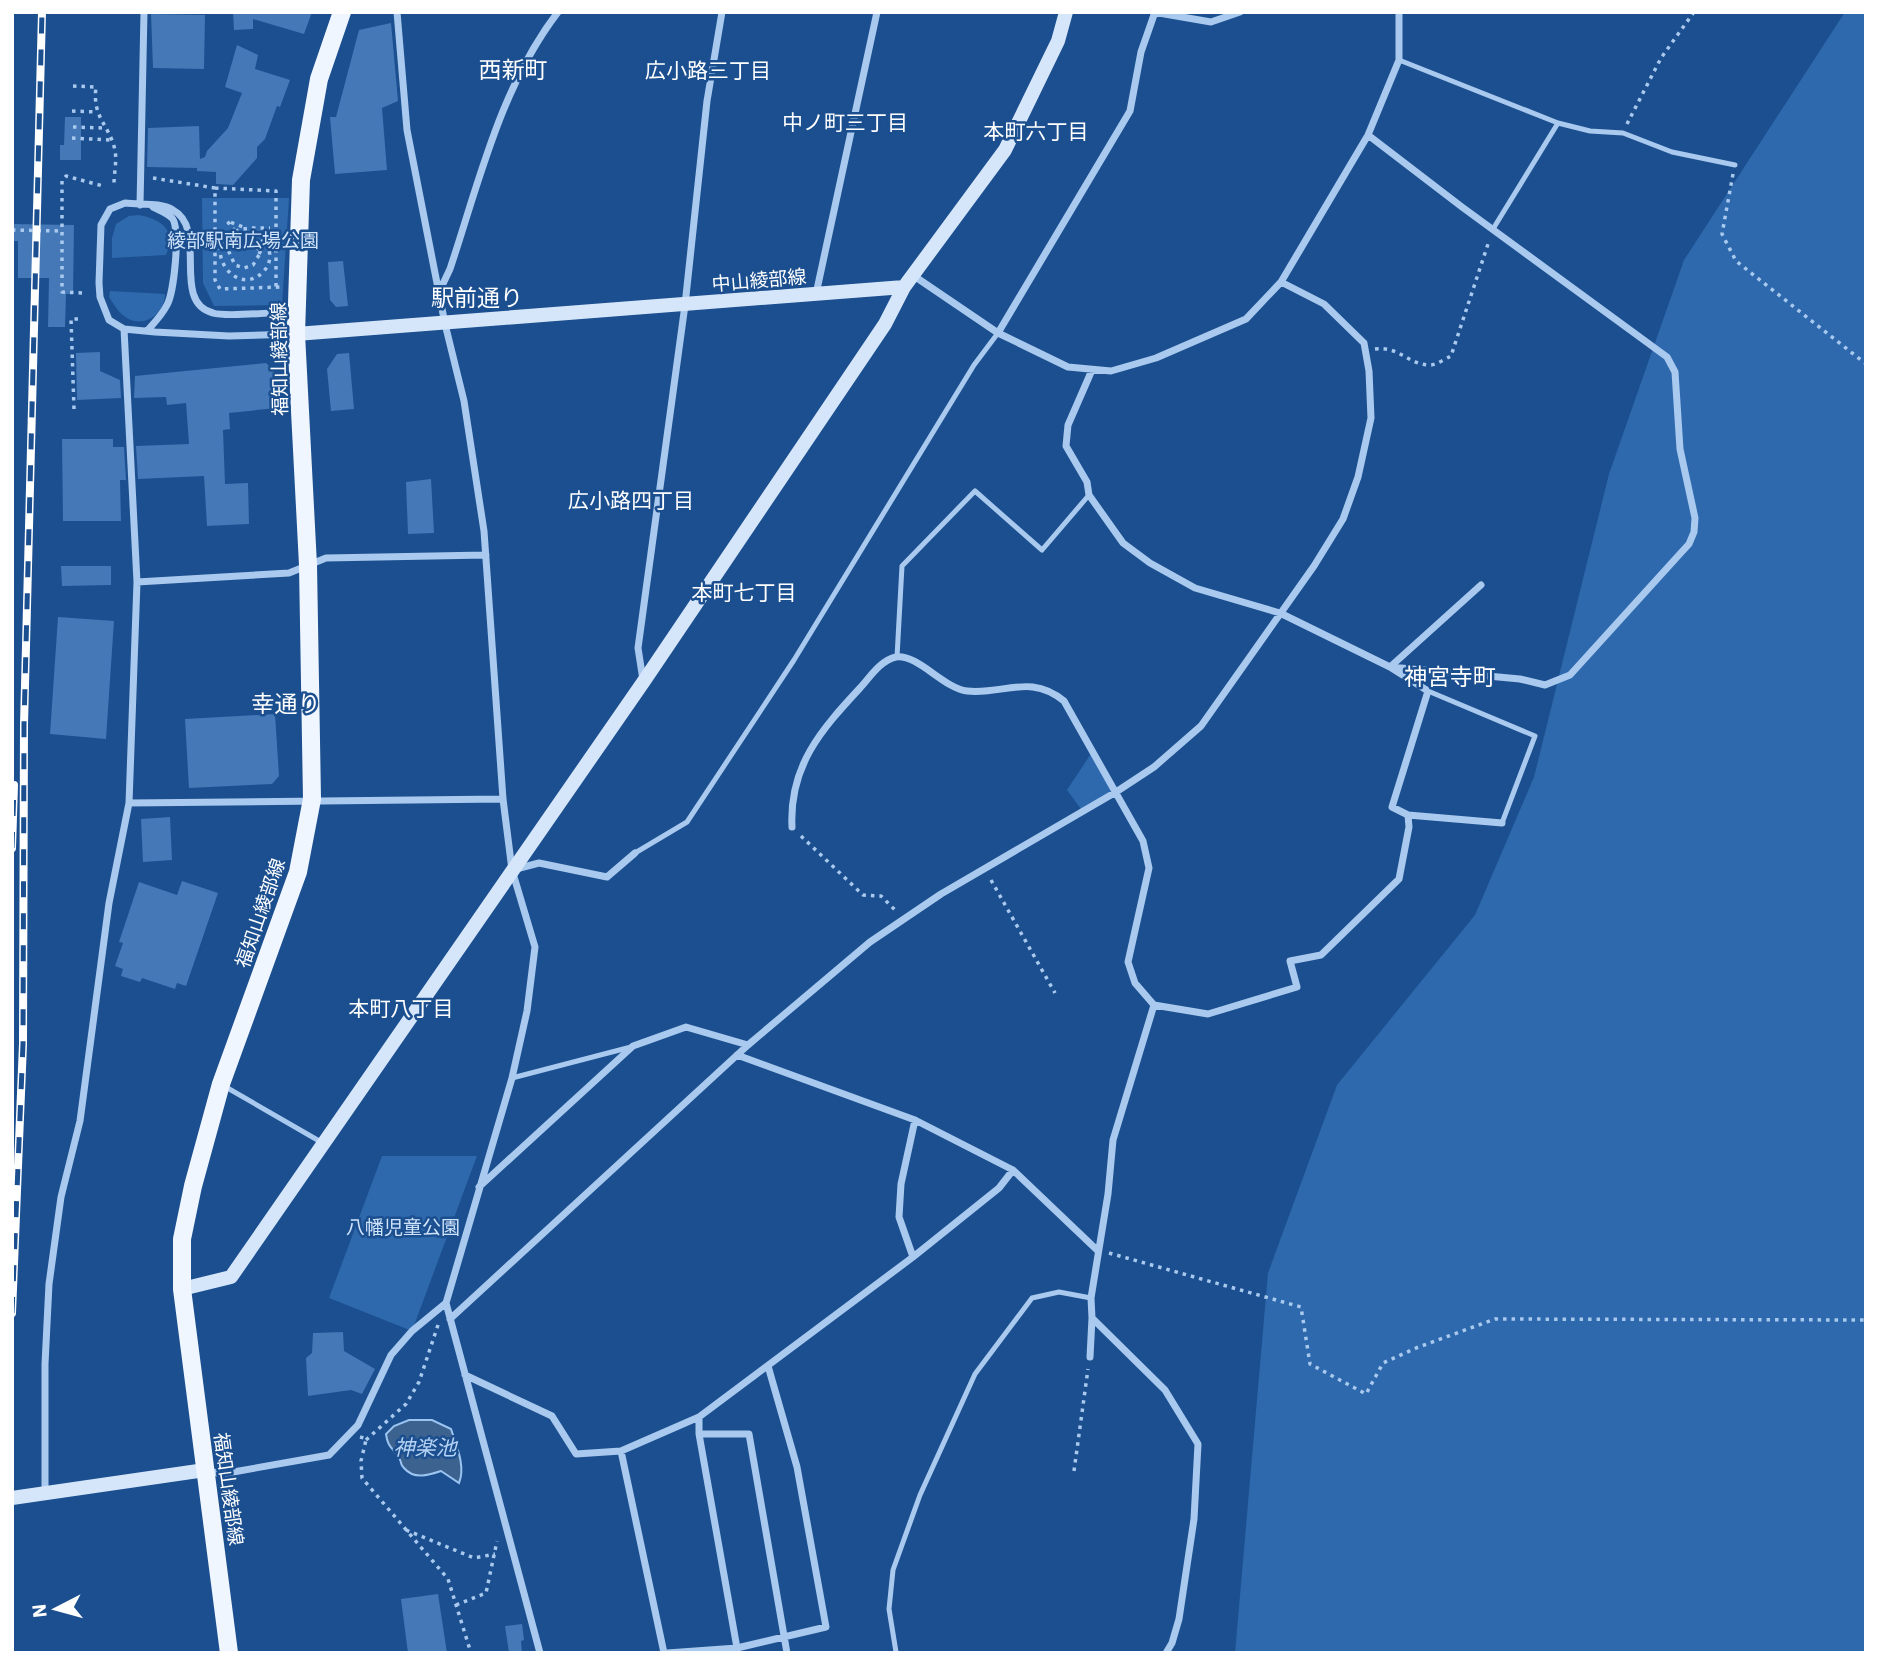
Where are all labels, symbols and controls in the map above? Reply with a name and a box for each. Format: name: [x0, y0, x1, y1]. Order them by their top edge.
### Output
district label: 西新町: [479, 54, 548, 84]
district label: 広小路三丁目: [645, 56, 771, 84]
district label: 中ノ町三丁目: [782, 108, 908, 136]
district label: 本町六丁目: [984, 117, 1089, 145]
park label: 綾部駅南広場公園: [167, 228, 319, 252]
street label: 中山綾部線: [711, 264, 807, 296]
district label: 駅前通り: [431, 282, 523, 312]
street label: 福知山綾部線: [266, 302, 292, 416]
district label: 広小路四丁目: [568, 486, 694, 514]
district label: 本町七丁目: [692, 578, 797, 606]
district label: 神宮寺町: [1404, 661, 1496, 691]
district label: 幸通り: [252, 688, 321, 718]
street label: 福知山綾部線: [230, 855, 290, 971]
district label: 本町八丁目: [349, 994, 454, 1022]
park label: 八幡児童公園: [346, 1215, 460, 1239]
street label: 福知山綾部線: [209, 1431, 249, 1547]
water label: 神楽池: [394, 1433, 458, 1461]
north arrow: [21, 1574, 91, 1644]
text: N: [26, 1603, 52, 1619]

